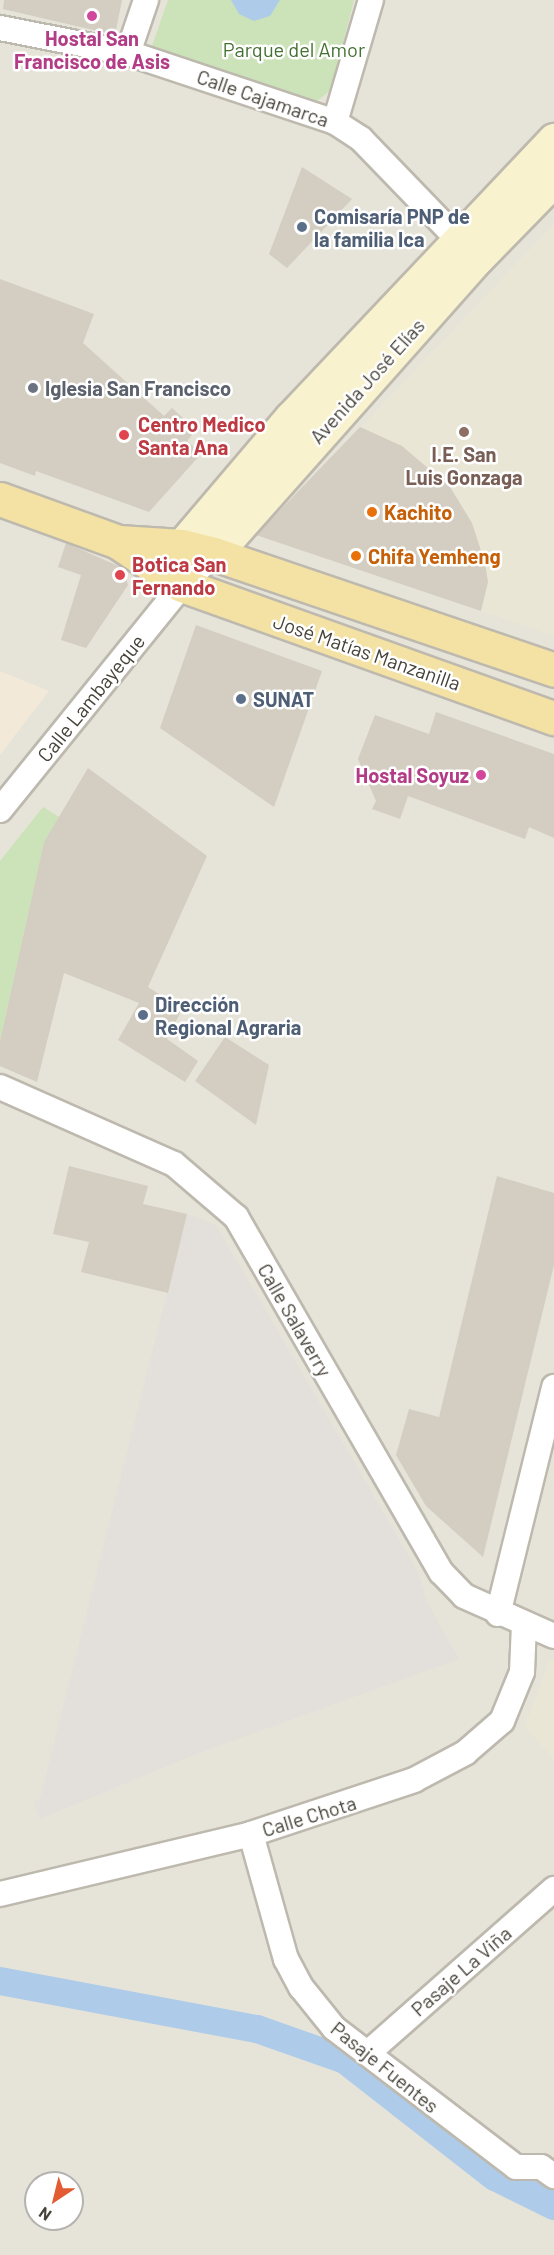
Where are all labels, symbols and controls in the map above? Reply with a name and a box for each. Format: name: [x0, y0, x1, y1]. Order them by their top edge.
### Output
marker: Hostal San Francisco de Asis: [85, 9, 99, 23]
place label: Hostal San Francisco de Asis: [14, 26, 170, 73]
park label: Parque del Amor: [223, 37, 365, 61]
street label: Calle Cajamarca: [194, 64, 332, 132]
place label: Comisaría PNP de la familia Ica: [314, 204, 470, 251]
marker: Comisaría PNP de la familia Ica: [295, 220, 309, 234]
street label: Avenida José Elías: [305, 314, 429, 448]
place label: Iglesia San Francisco: [45, 376, 231, 400]
marker: Iglesia San Francisco: [26, 381, 40, 395]
place label: Centro Medico Santa Ana: [138, 412, 266, 459]
marker: I.E. San Luis Gonzaga: [457, 425, 471, 439]
marker: Centro Medico Santa Ana: [115, 426, 133, 444]
place label: I.E. San Luis Gonzaga: [405, 442, 523, 489]
place label: Kachito: [384, 500, 452, 524]
marker: Kachito: [365, 505, 379, 519]
place label: Chifa Yemheng: [368, 544, 501, 568]
marker: Chifa Yemheng: [349, 549, 363, 563]
place label: Botica San Fernando: [132, 552, 227, 599]
marker: Botica San Fernando: [113, 568, 127, 582]
street label: José Matías Manzanilla: [270, 609, 464, 695]
street label: Calle Lambayeque: [32, 629, 150, 767]
place label: SUNAT: [253, 687, 314, 711]
marker: SUNAT: [234, 692, 248, 706]
place label: Hostal Soyuz: [356, 763, 469, 787]
marker: Hostal Soyuz: [474, 768, 488, 782]
place label: Dirección Regional Agraria: [155, 992, 301, 1039]
marker: Dirección Regional Agraria: [136, 1008, 150, 1022]
street label: Calle Salaverry: [253, 1259, 337, 1381]
street label: Calle Chota: [259, 1790, 359, 1842]
street label: Pasaje La Viña: [406, 1921, 516, 2021]
street label: Pasaje Fuentes: [326, 2016, 444, 2118]
north arrow: [24, 2171, 84, 2231]
text: N: [35, 2204, 54, 2225]

